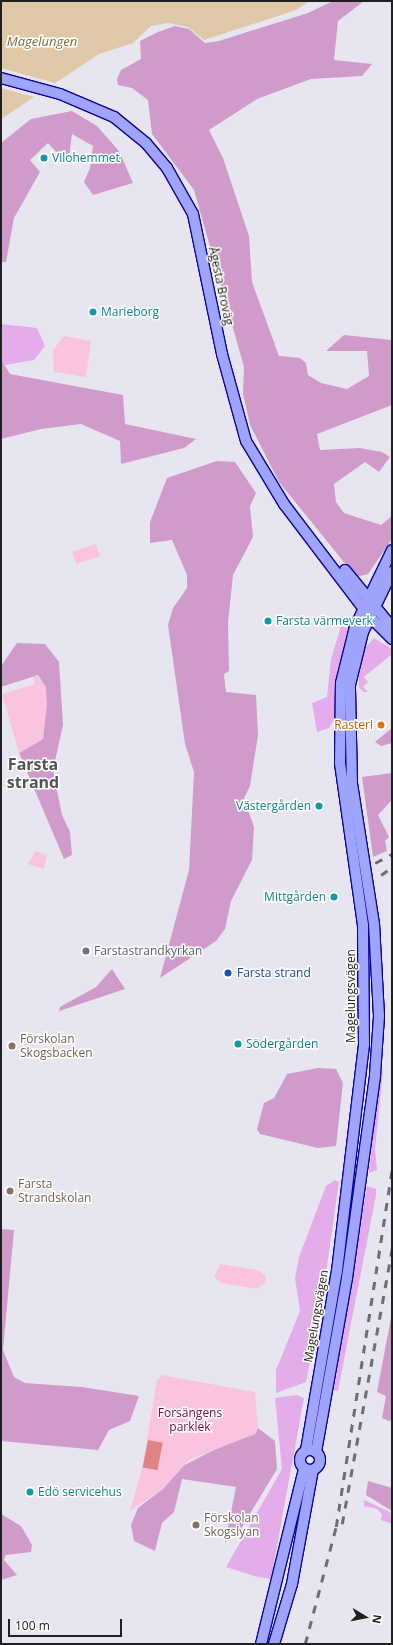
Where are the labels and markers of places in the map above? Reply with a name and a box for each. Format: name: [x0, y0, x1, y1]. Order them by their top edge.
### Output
place label: Vilohemmet: [52, 151, 120, 165]
marker: Vilohemmet: [39, 153, 49, 163]
place label: Marieborg: [101, 305, 159, 319]
marker: Marieborg: [88, 307, 98, 317]
place label: Farsta värmeverk: [276, 614, 373, 628]
marker: Farsta värmeverk: [263, 616, 273, 626]
place label: Rasteri: [334, 718, 373, 732]
marker: Rasteri: [376, 720, 386, 730]
place label: Västergården: [236, 799, 311, 813]
marker: Västergården: [314, 801, 324, 811]
place label: Mittgården: [264, 890, 326, 904]
marker: Mittgården: [329, 892, 339, 902]
place label: Farstastrandkyrkan: [94, 944, 202, 958]
marker: Farstastrandkyrkan: [81, 946, 91, 956]
place label: Farsta strand: [237, 966, 311, 980]
marker: Farsta strand: [222, 967, 234, 979]
place label: Förskolan Skogsbacken: [20, 1032, 92, 1060]
place label: Södergården: [246, 1037, 318, 1051]
marker: Södergården: [233, 1039, 243, 1049]
marker: Förskolan Skogsbacken: [7, 1041, 17, 1051]
place label: Farsta Strandskolan: [18, 1177, 91, 1205]
marker: Farsta Strandskolan: [5, 1186, 15, 1196]
place label: Edö servicehus: [38, 1485, 122, 1499]
marker: Edö servicehus: [25, 1487, 35, 1497]
place label: Förskolan Skogslyan: [204, 1511, 259, 1539]
marker: Förskolan Skogslyan: [191, 1520, 201, 1530]

